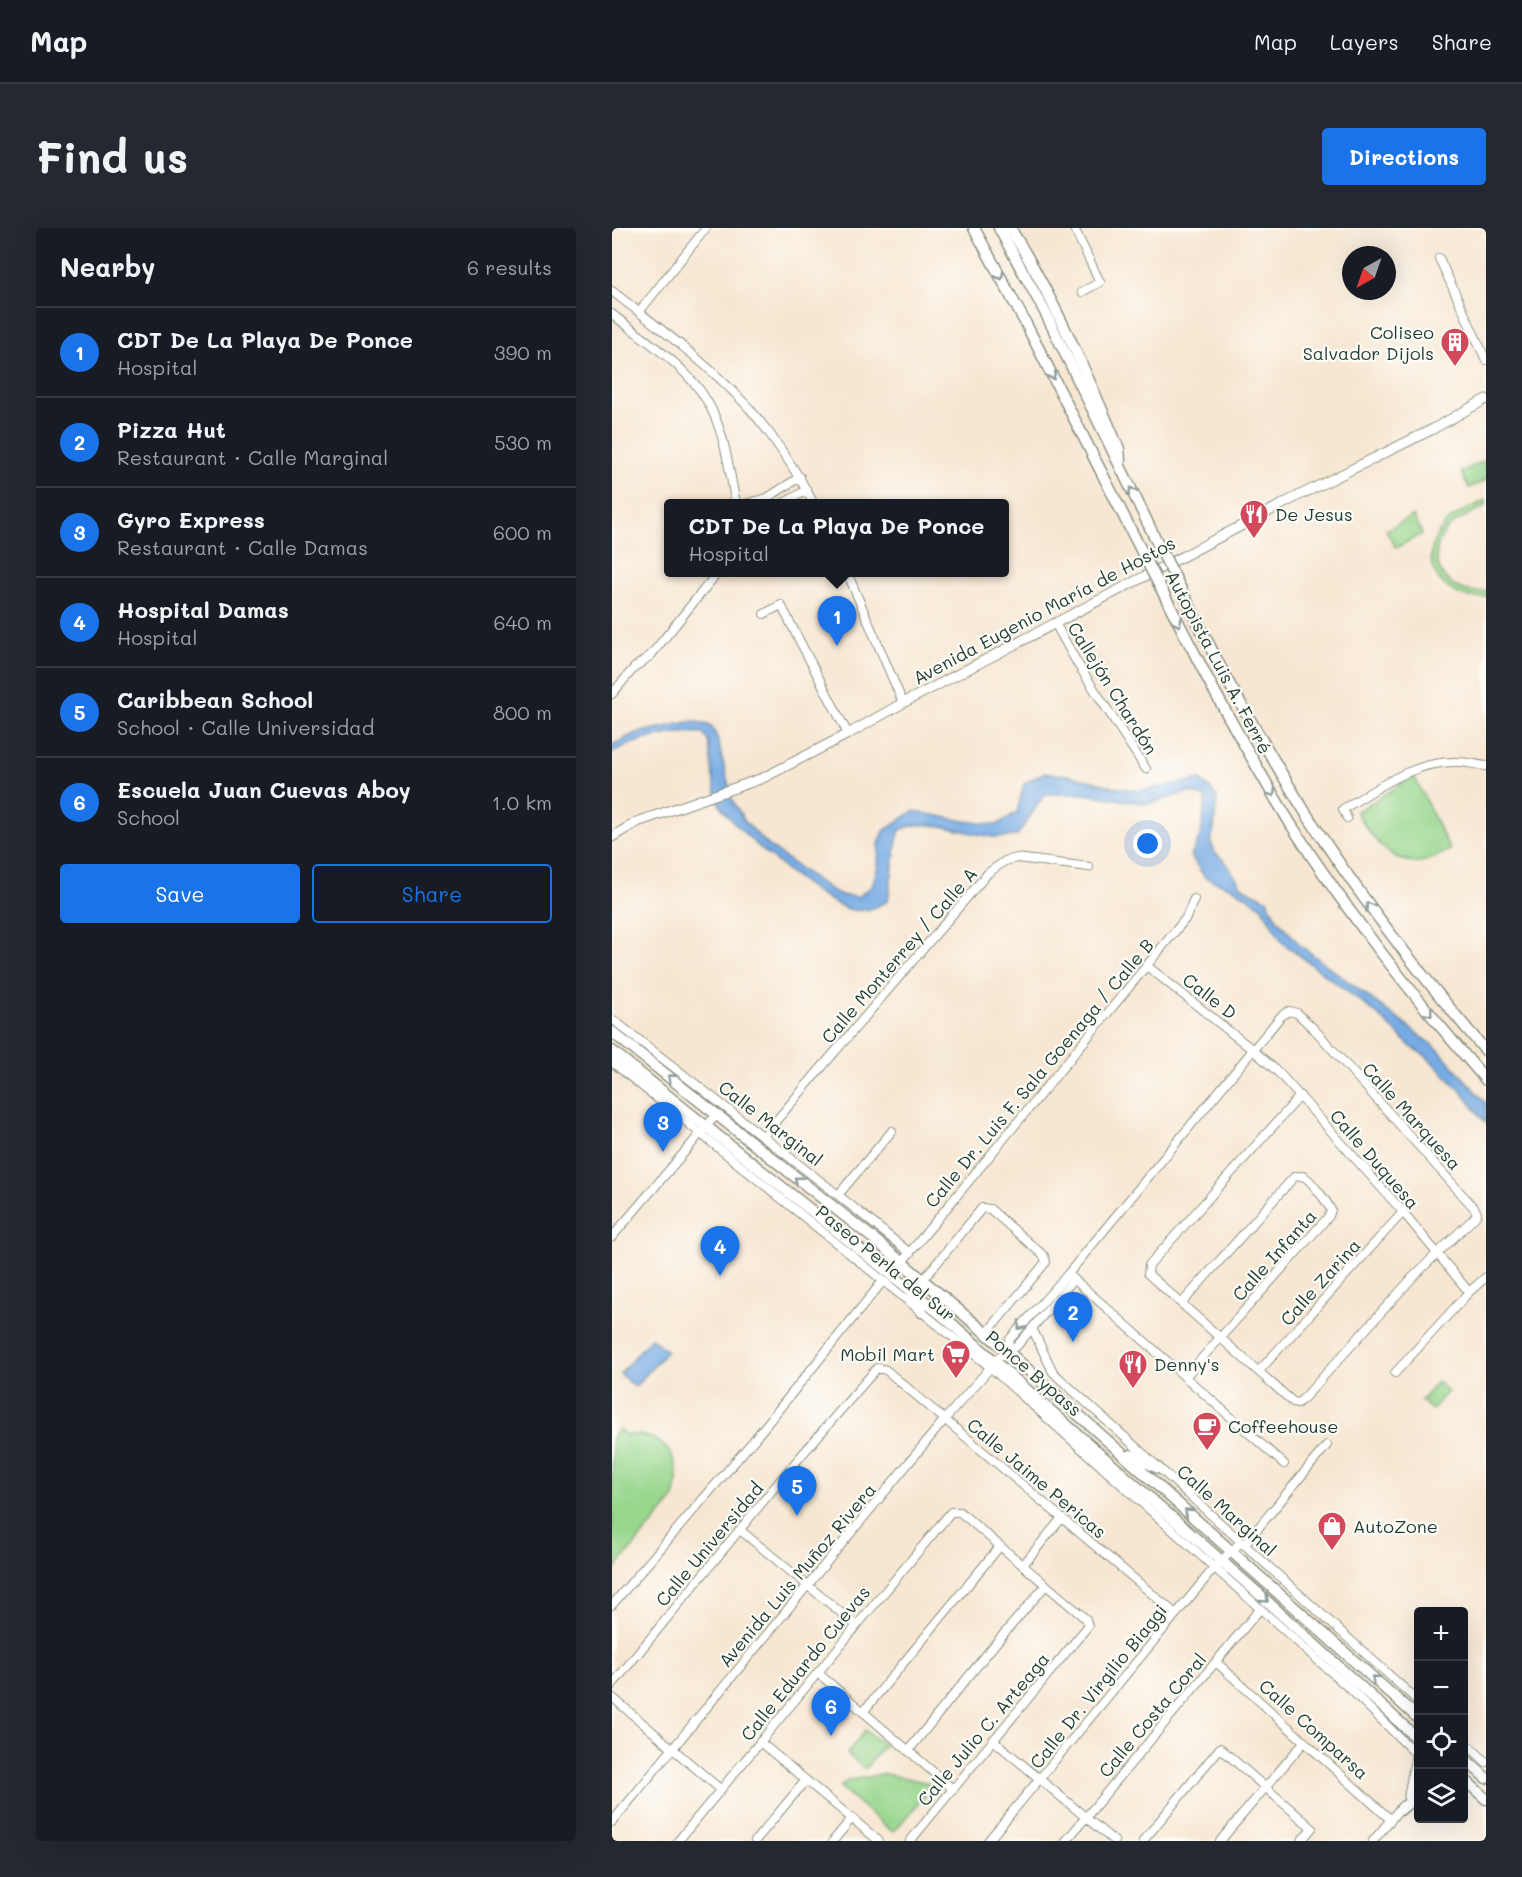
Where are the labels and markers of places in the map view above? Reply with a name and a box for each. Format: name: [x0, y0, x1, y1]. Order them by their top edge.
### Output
place label: Coliseo Salvador Dijols: [1303, 320, 1434, 365]
building icon: Coliseo Salvador Dijols: [1439, 326, 1471, 368]
restaurant icon: De Jesus: [1238, 498, 1270, 540]
place label: De Jesus: [1275, 502, 1353, 526]
pin: 1: [818, 596, 856, 646]
pin: 3: [644, 1102, 682, 1152]
pin: 4: [700, 1226, 740, 1276]
pin: 2: [1054, 1292, 1092, 1342]
supermarket icon: Mobil Mart: [940, 1338, 972, 1380]
place label: Mobil Mart: [840, 1342, 935, 1366]
restaurant icon: Denny's: [1117, 1348, 1149, 1390]
place label: Denny's: [1154, 1352, 1220, 1376]
cafe icon: Coffeehouse: [1191, 1410, 1223, 1452]
place label: Coffeehouse: [1228, 1414, 1338, 1438]
pin: 5: [778, 1466, 816, 1516]
shop icon: AutoZone: [1316, 1510, 1348, 1552]
place label: AutoZone: [1353, 1514, 1438, 1538]
pin: 6: [812, 1686, 850, 1736]

